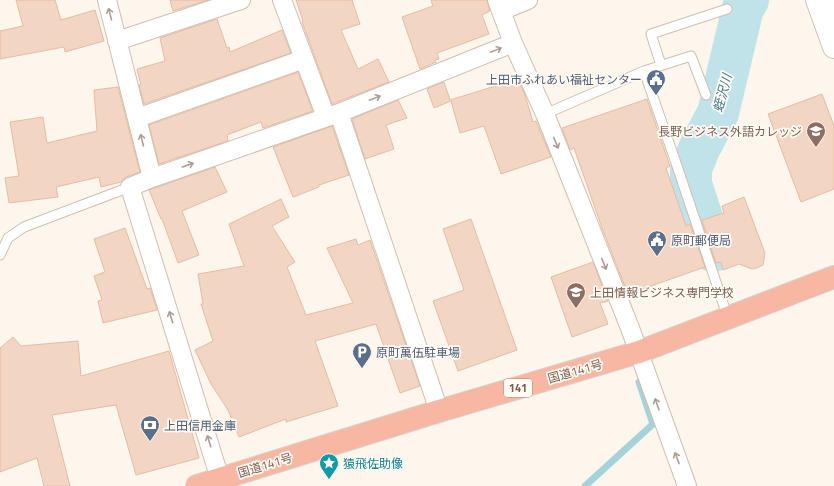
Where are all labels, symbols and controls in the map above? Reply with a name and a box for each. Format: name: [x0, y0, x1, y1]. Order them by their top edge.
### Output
one-way arrow: [106, 8, 113, 21]
one-way arrow: [489, 45, 501, 53]
public building icon: 上田市ふれあい福祉センター: [645, 68, 667, 96]
place label: 上田市ふれあい福祉センター: [486, 70, 642, 89]
water label: 蛭沢川: [707, 70, 737, 114]
one-way arrow: [368, 94, 380, 102]
school or university icon: 長野ビジネス外語カレッジ: [805, 120, 827, 148]
place label: 長野ビジネス外語カレッジ: [658, 122, 802, 141]
one-way arrow: [138, 134, 145, 147]
one-way arrow: [553, 136, 561, 148]
one-way arrow: [182, 161, 195, 168]
public building icon: 原町郵便局: [646, 229, 668, 257]
place label: 原町郵便局: [671, 231, 731, 250]
one-way arrow: [601, 257, 609, 269]
school or university icon: 上田情報ビジネス専門学校: [565, 281, 587, 309]
place label: 上田情報ビジネス専門学校: [590, 283, 734, 302]
one-way arrow: [166, 311, 174, 323]
parking icon: 原町萬伍駐車場: [351, 341, 373, 369]
place label: 原町萬伍駐車場: [376, 343, 460, 362]
street label: 国道141号: [545, 354, 605, 388]
road number: 141: [504, 379, 532, 397]
one-way arrow: [653, 398, 661, 410]
bank icon: 上田信用金庫: [139, 414, 161, 442]
place label: 上田信用金庫: [164, 416, 236, 435]
one-way arrow: [205, 435, 212, 448]
street label: 国道141号: [235, 448, 295, 482]
place icon: 猿飛佐助像: [318, 452, 340, 480]
one-way arrow: [672, 453, 680, 465]
place label: 猿飛佐助像: [343, 454, 403, 473]

